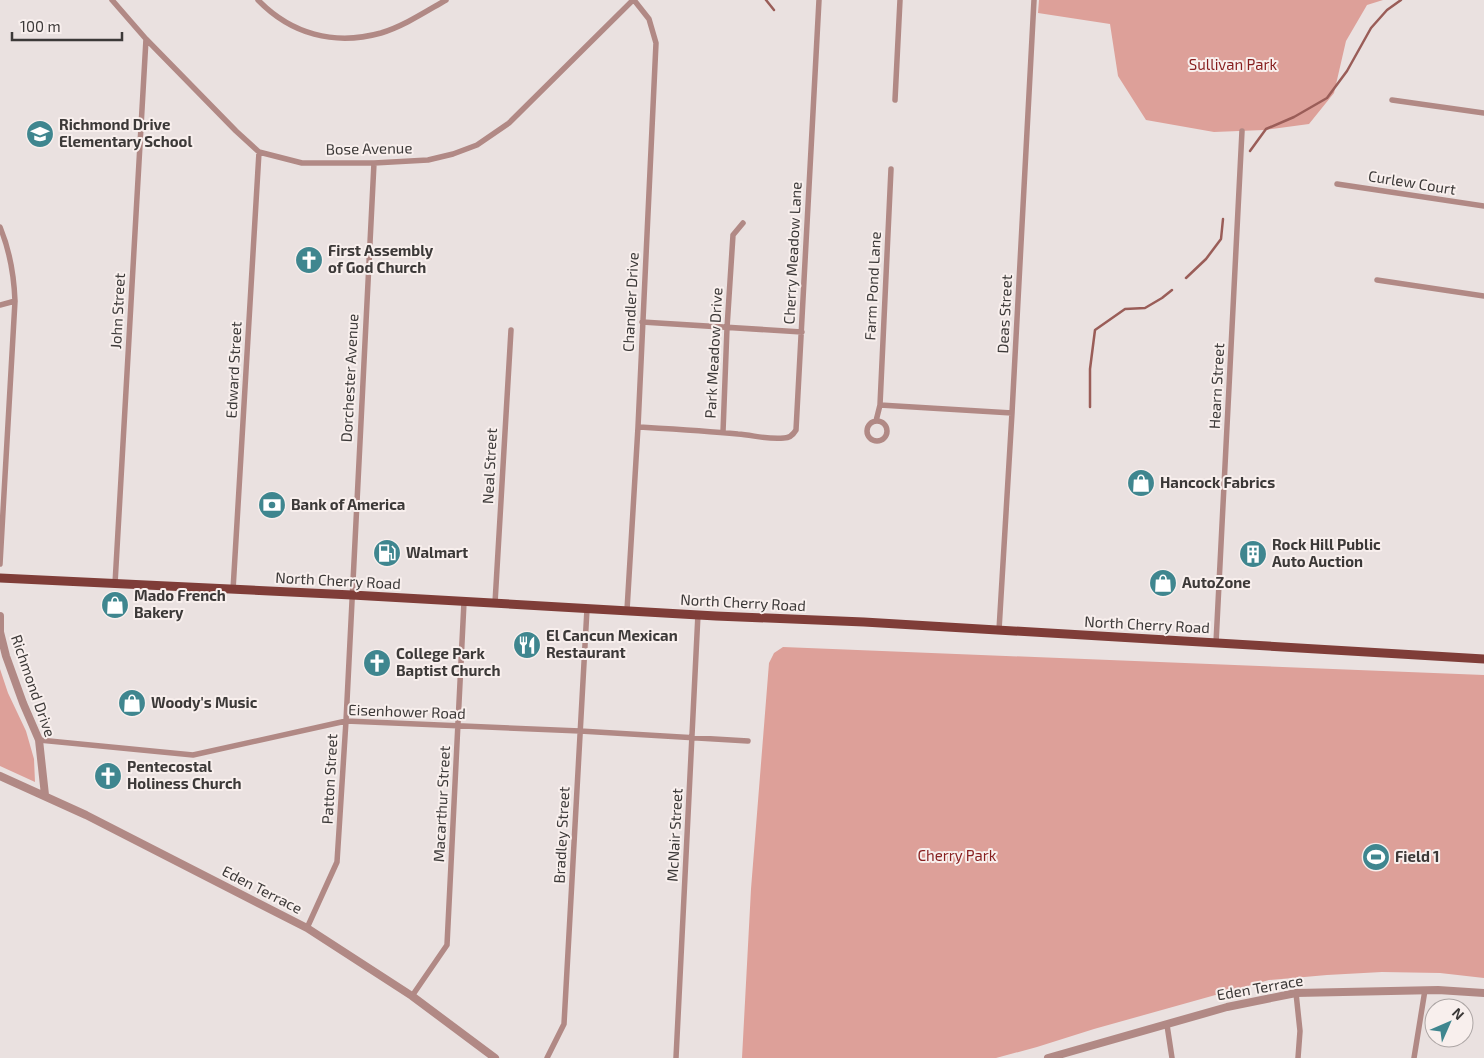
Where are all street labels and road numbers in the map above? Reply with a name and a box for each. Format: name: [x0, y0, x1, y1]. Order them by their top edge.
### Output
street label: Bose Avenue: [325, 138, 413, 158]
street label: Curlew Court: [1367, 166, 1457, 198]
street label: Cherry Meadow Lane: [779, 181, 805, 325]
street label: Farm Pond Lane: [860, 231, 884, 341]
street label: Chandler Drive: [618, 252, 642, 352]
street label: John Street: [106, 272, 128, 349]
street label: Deas Street: [993, 274, 1015, 354]
street label: Park Meadow Drive: [701, 287, 725, 419]
street label: Dorchester Avenue: [337, 313, 361, 443]
street label: Edward Street: [221, 321, 245, 419]
street label: Hearn Street: [1205, 342, 1227, 429]
street label: Neal Street: [478, 427, 500, 504]
street label: North Cherry Road: [275, 568, 401, 592]
street label: North Cherry Road: [680, 590, 806, 614]
street label: North Cherry Road: [1084, 612, 1210, 636]
street label: Richmond Drive: [8, 632, 60, 739]
street label: Eisenhower Road: [348, 700, 466, 722]
street label: Patton Street: [318, 733, 340, 825]
street label: Macarthur Street: [429, 745, 453, 863]
street label: Bradley Street: [549, 786, 573, 884]
street label: McNair Street: [663, 787, 685, 882]
street label: Eden Terrace: [219, 861, 305, 917]
street label: Eden Terrace: [1215, 971, 1304, 1003]

